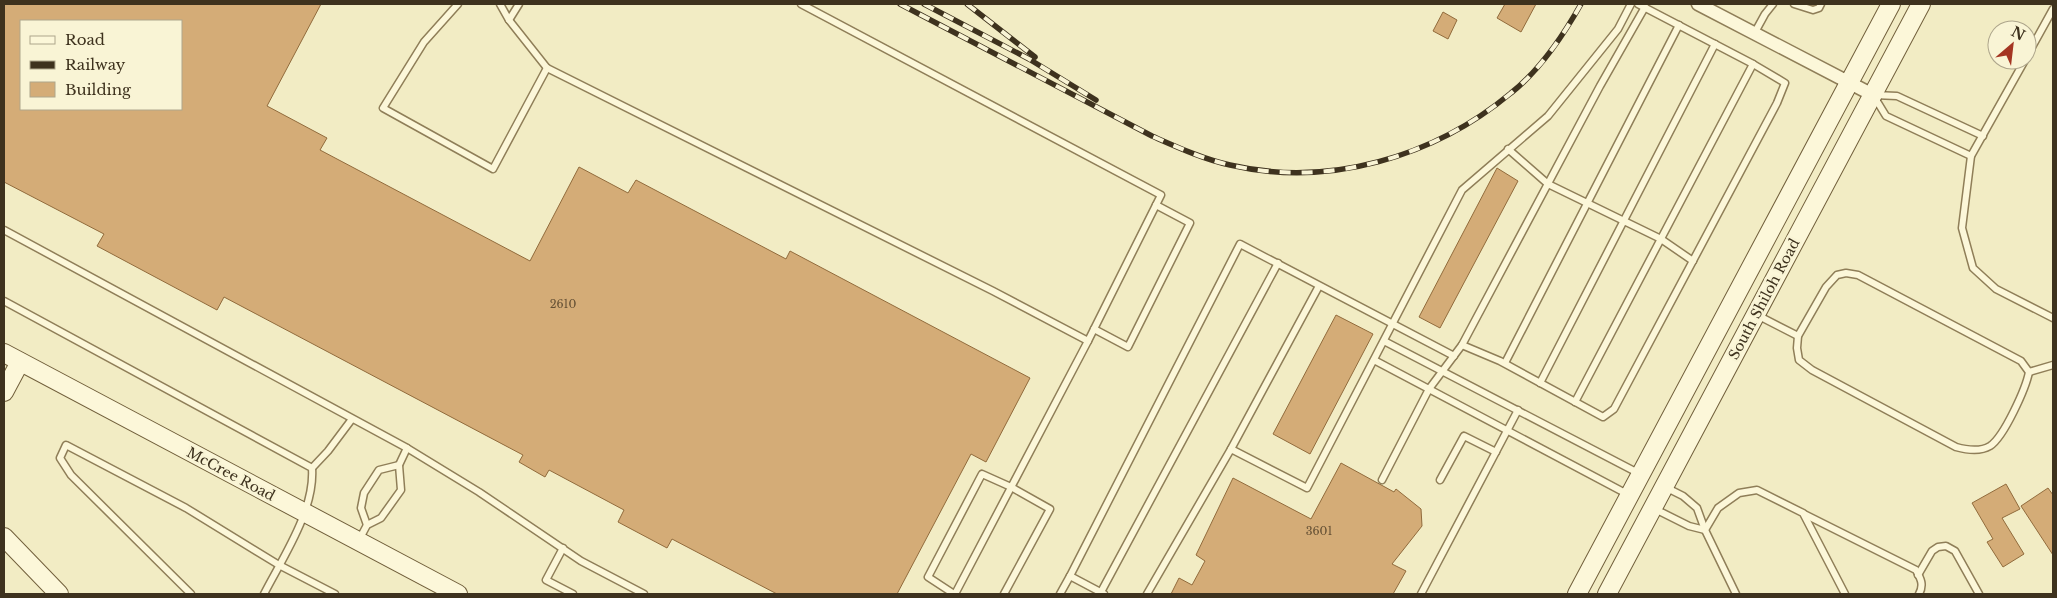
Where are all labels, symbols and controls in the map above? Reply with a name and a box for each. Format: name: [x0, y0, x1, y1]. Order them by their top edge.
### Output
legend: [20, 20, 182, 110]
north arrow: [1987, 20, 2037, 70]
text: N: [2008, 22, 2028, 45]
text: Road: [65, 30, 105, 49]
text: Railway: [65, 55, 126, 74]
text: Building: [65, 80, 132, 99]
street label: South Shiloh Road: [1724, 235, 1804, 363]
house number: 2610: [550, 297, 576, 311]
street label: McCree Road: [184, 443, 279, 505]
house number: 3601: [1306, 524, 1332, 538]

